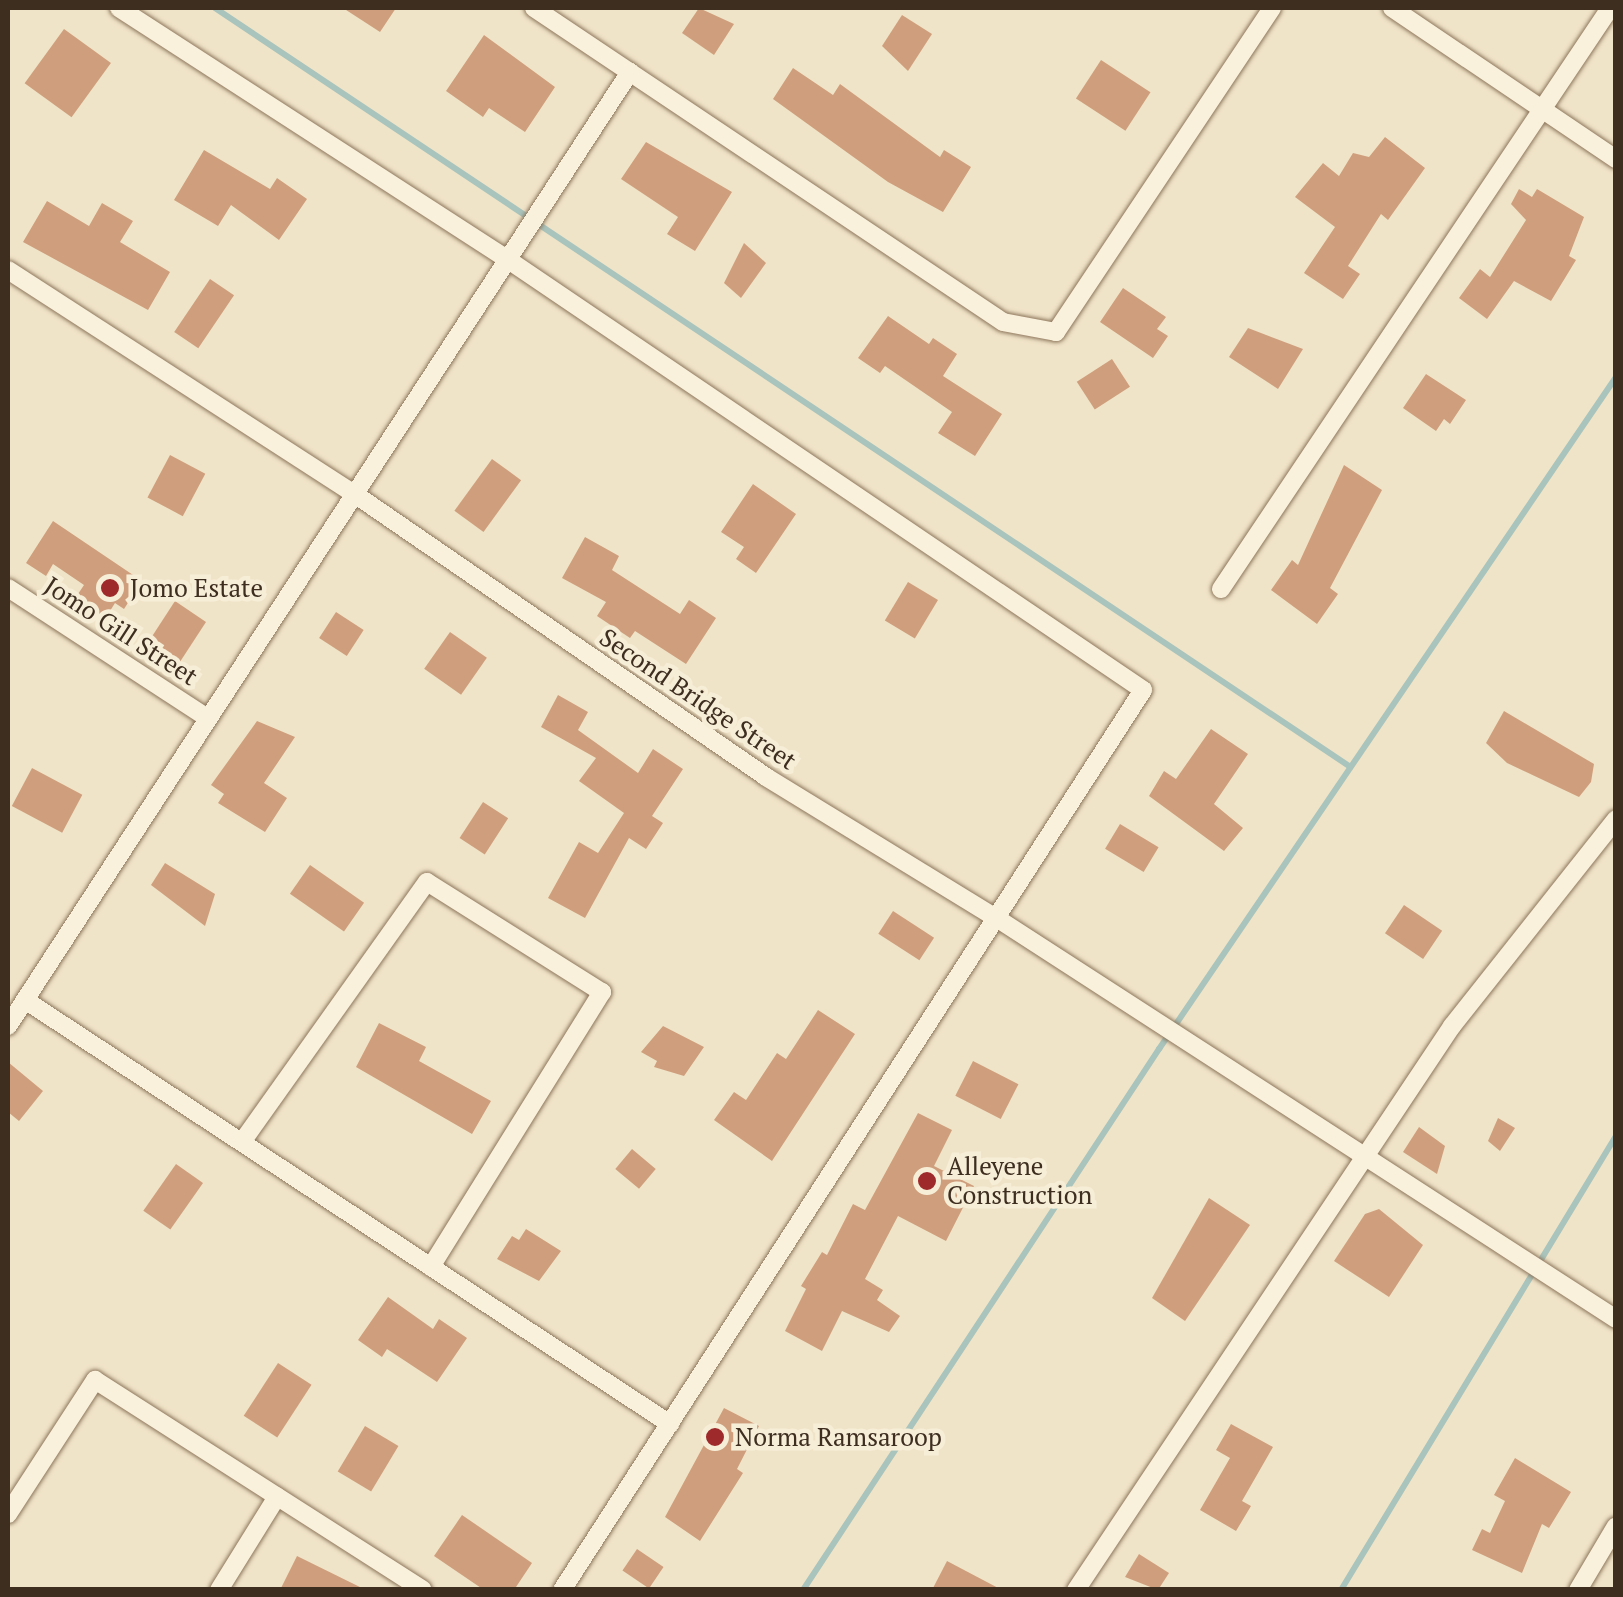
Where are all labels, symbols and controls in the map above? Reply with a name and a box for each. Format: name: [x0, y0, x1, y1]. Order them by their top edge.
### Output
street label: Jomo Gill Street: [39, 570, 203, 692]
place label: Jomo Estate: [130, 573, 263, 603]
marker: Jomo Estate: [99, 577, 121, 599]
street label: Second Bridge Street: [594, 622, 802, 776]
place label: Alleyene Construction: [947, 1152, 1092, 1211]
marker: Alleyene Construction: [916, 1170, 938, 1192]
place label: Norma Ramsaroop: [735, 1422, 942, 1452]
marker: Norma Ramsaroop: [704, 1426, 726, 1448]

